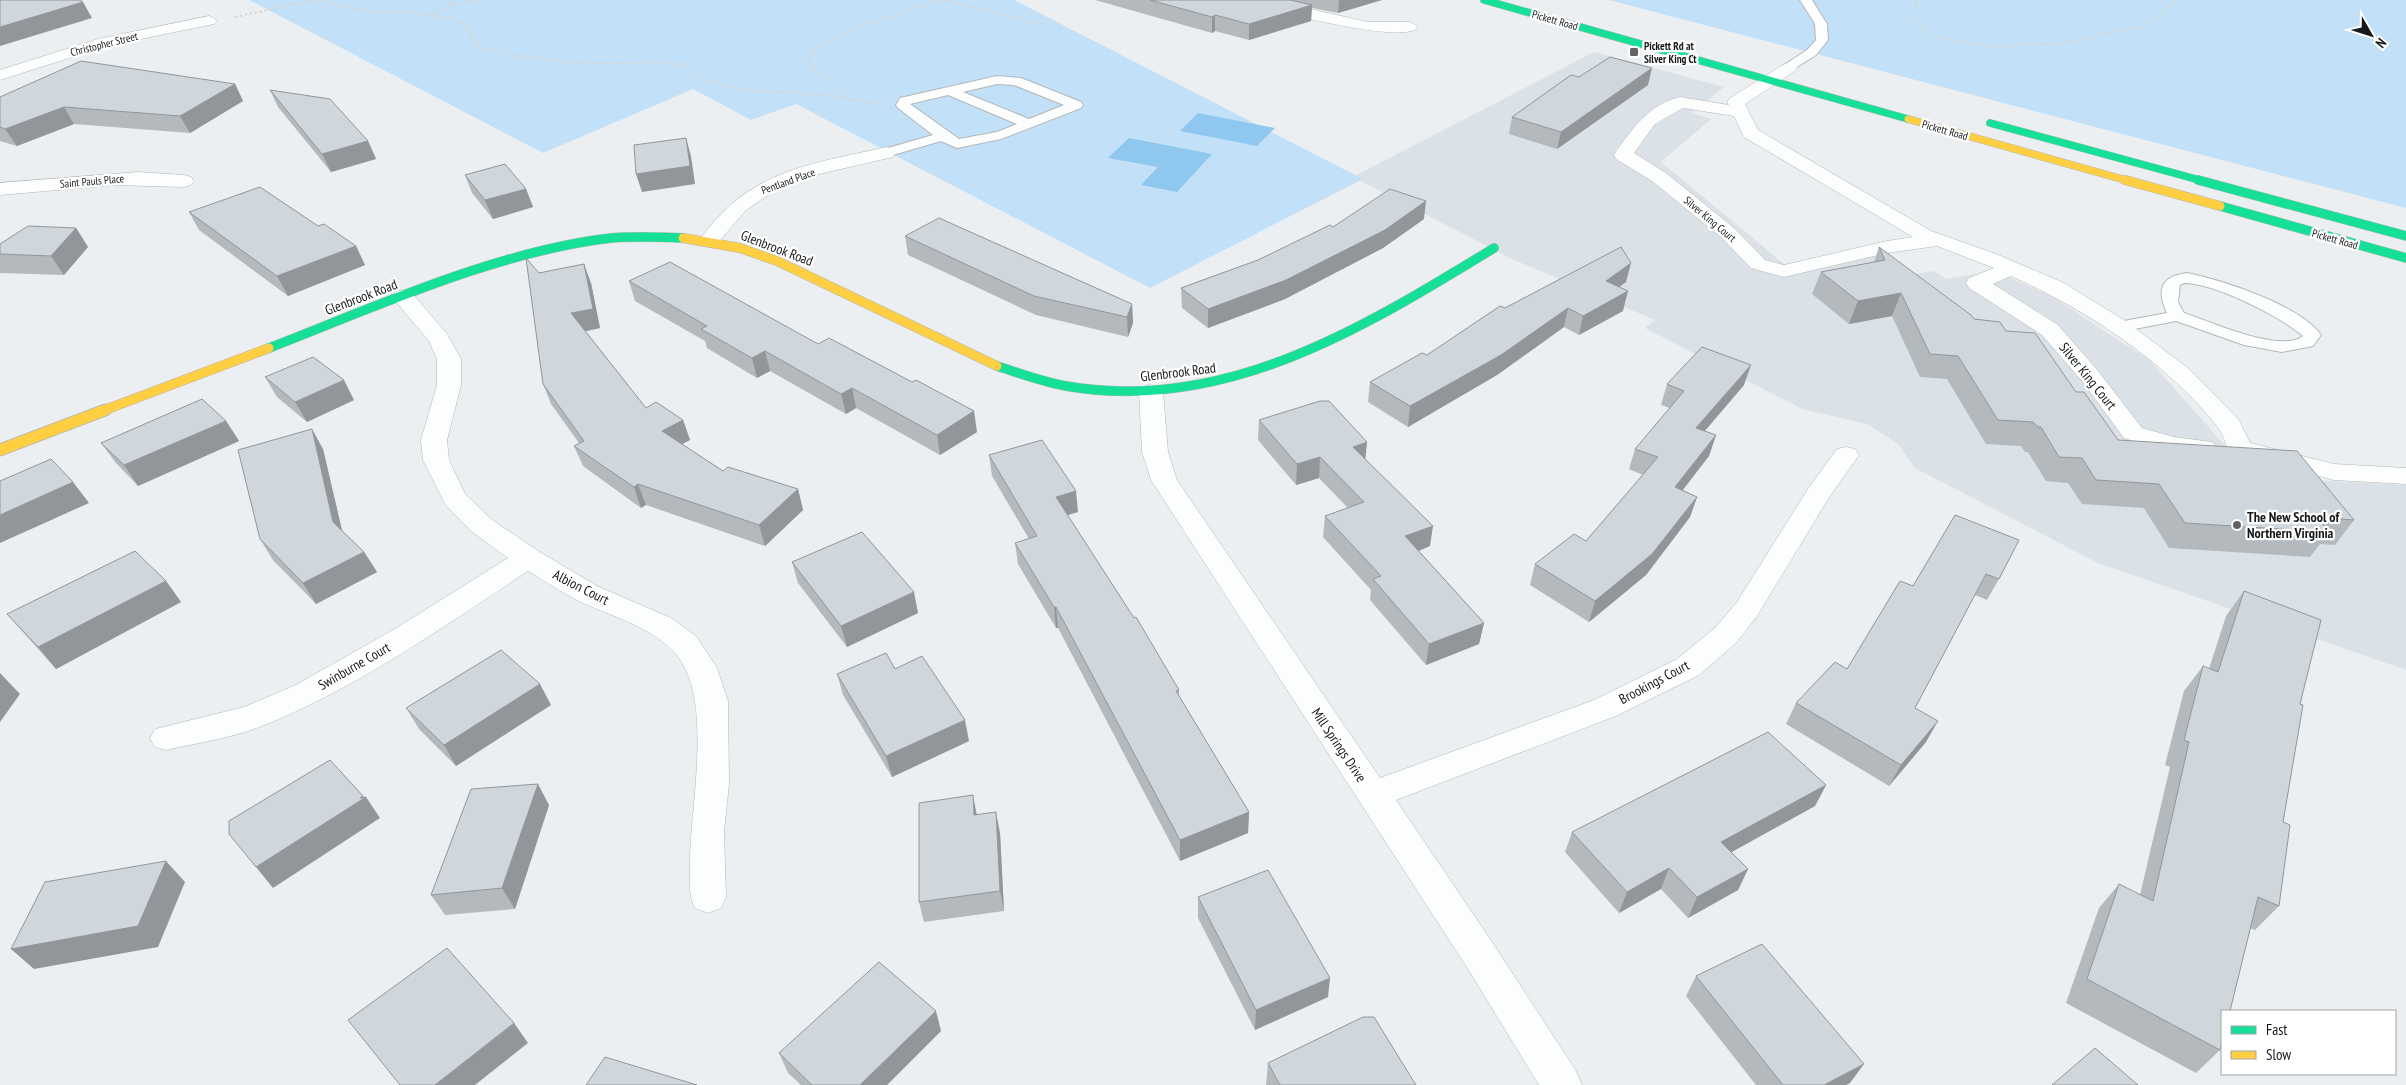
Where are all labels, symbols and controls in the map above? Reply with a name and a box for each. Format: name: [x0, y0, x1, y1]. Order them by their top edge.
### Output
street label: Pickett Road: [1530, 7, 1580, 33]
north arrow: [2346, 10, 2396, 60]
street label: Christopher Street: [69, 29, 139, 59]
text: N: [2372, 35, 2390, 52]
place label: Pickett Rd at Silver King Ct: [1644, 39, 1697, 66]
marker: Pickett Rd at Silver King Ct: [1628, 46, 1640, 58]
street label: Pickett Road: [1920, 117, 1970, 143]
street label: Pentland Place: [759, 165, 817, 197]
street label: Saint Pauls Place: [59, 171, 125, 191]
street label: Silver King Court: [1681, 193, 1739, 245]
street label: Glenbrook Road: [738, 226, 816, 270]
street label: Pickett Road: [2310, 226, 2360, 252]
street label: Glenbrook Road: [322, 275, 400, 319]
street label: Silver King Court: [2055, 339, 2121, 413]
street label: Glenbrook Road: [1139, 358, 1217, 386]
place label: The New School of Northern Virginia: [2247, 508, 2340, 542]
marker: The New School of Northern Virginia: [2231, 519, 2243, 531]
street label: Albion Court: [550, 565, 612, 609]
street label: Swinburne Court: [315, 638, 393, 694]
street label: Brookings Court: [1616, 656, 1692, 708]
street label: Mill Springs Drive: [1308, 704, 1371, 786]
legend: [2221, 1010, 2396, 1075]
text: Fast: [2266, 1020, 2287, 1039]
text: Slow: [2266, 1045, 2291, 1064]

